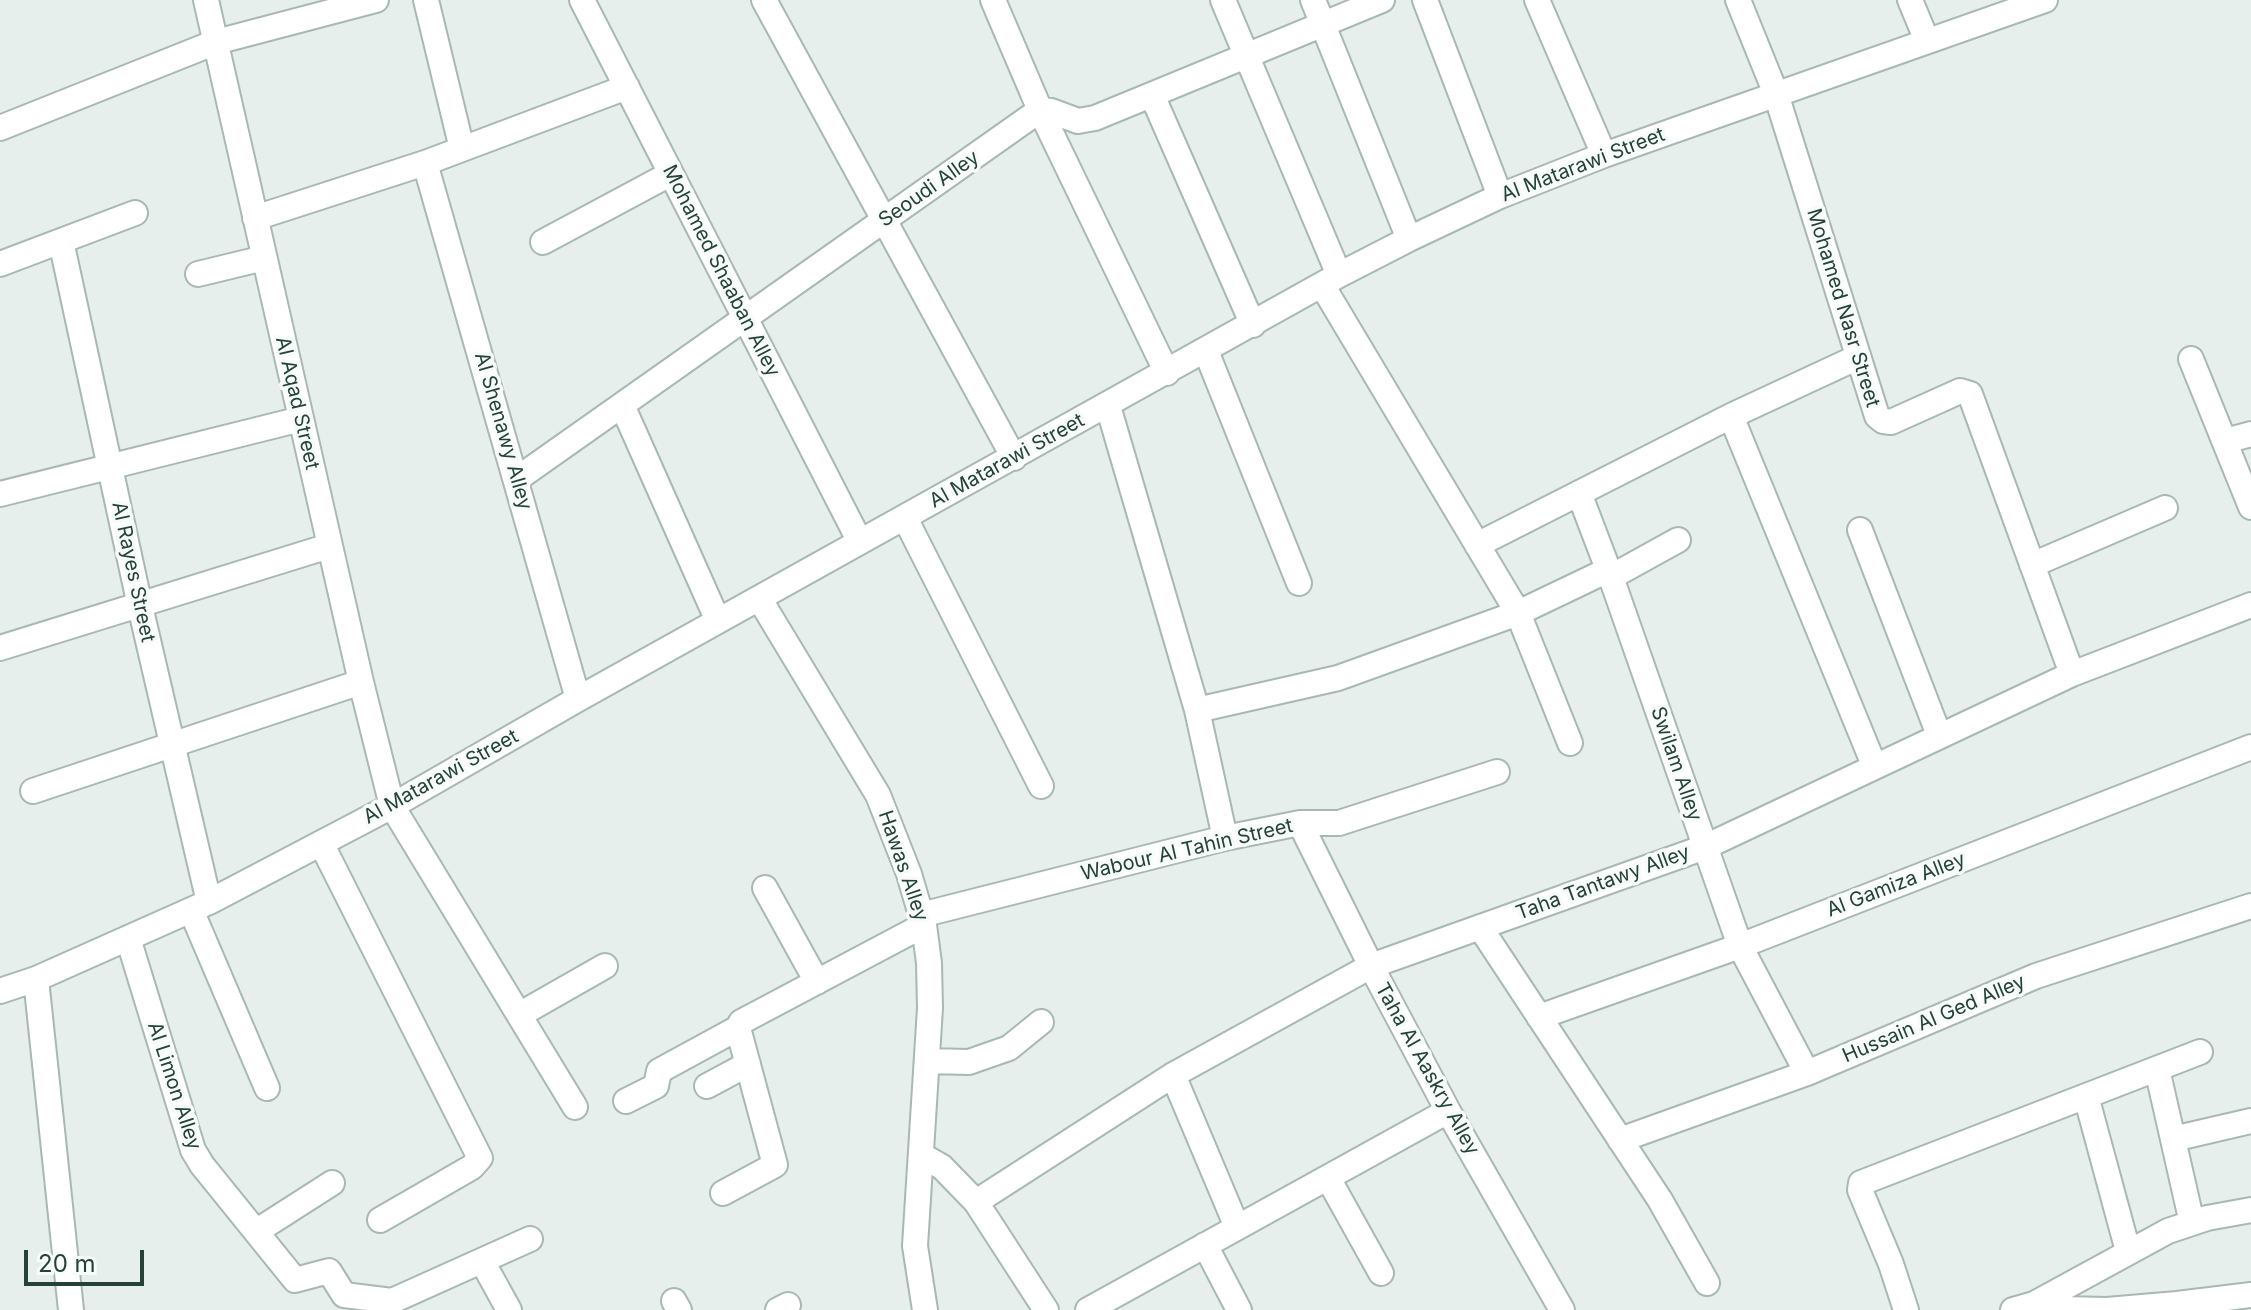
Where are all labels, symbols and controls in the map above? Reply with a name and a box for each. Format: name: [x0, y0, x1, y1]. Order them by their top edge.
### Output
street label: Al Matarawi Street: [1498, 123, 1668, 207]
street label: Seoudi Alley: [874, 146, 984, 232]
street label: Mohamed Shaaban Alley: [657, 161, 785, 381]
street label: Mohamed Nasr Street: [1801, 206, 1885, 410]
street label: Al Aqad Street: [270, 334, 324, 472]
street label: Al Shenawy Alley: [469, 349, 537, 513]
street label: Al Matarawi Street: [925, 408, 1089, 514]
street label: Al Rayes Street: [106, 500, 160, 644]
street label: Swilam Alley: [1645, 704, 1707, 824]
street label: Al Matarawi Street: [359, 724, 523, 830]
street label: Hawas Alley: [873, 807, 933, 925]
street label: Wabour Al Tahin Street: [1079, 814, 1295, 886]
street label: Taha Tantawy Alley: [1513, 840, 1693, 926]
street label: Al Gamiza Alley: [1823, 848, 1969, 922]
street label: Hussain Al Ged Alley: [1839, 970, 2029, 1068]
street label: Taha Al Aaskry Alley: [1370, 979, 1484, 1159]
street label: Al Limon Alley: [142, 1019, 206, 1153]
scale bar: [28, 1234, 148, 1284]
text: 20 m: [38, 1249, 96, 1278]

